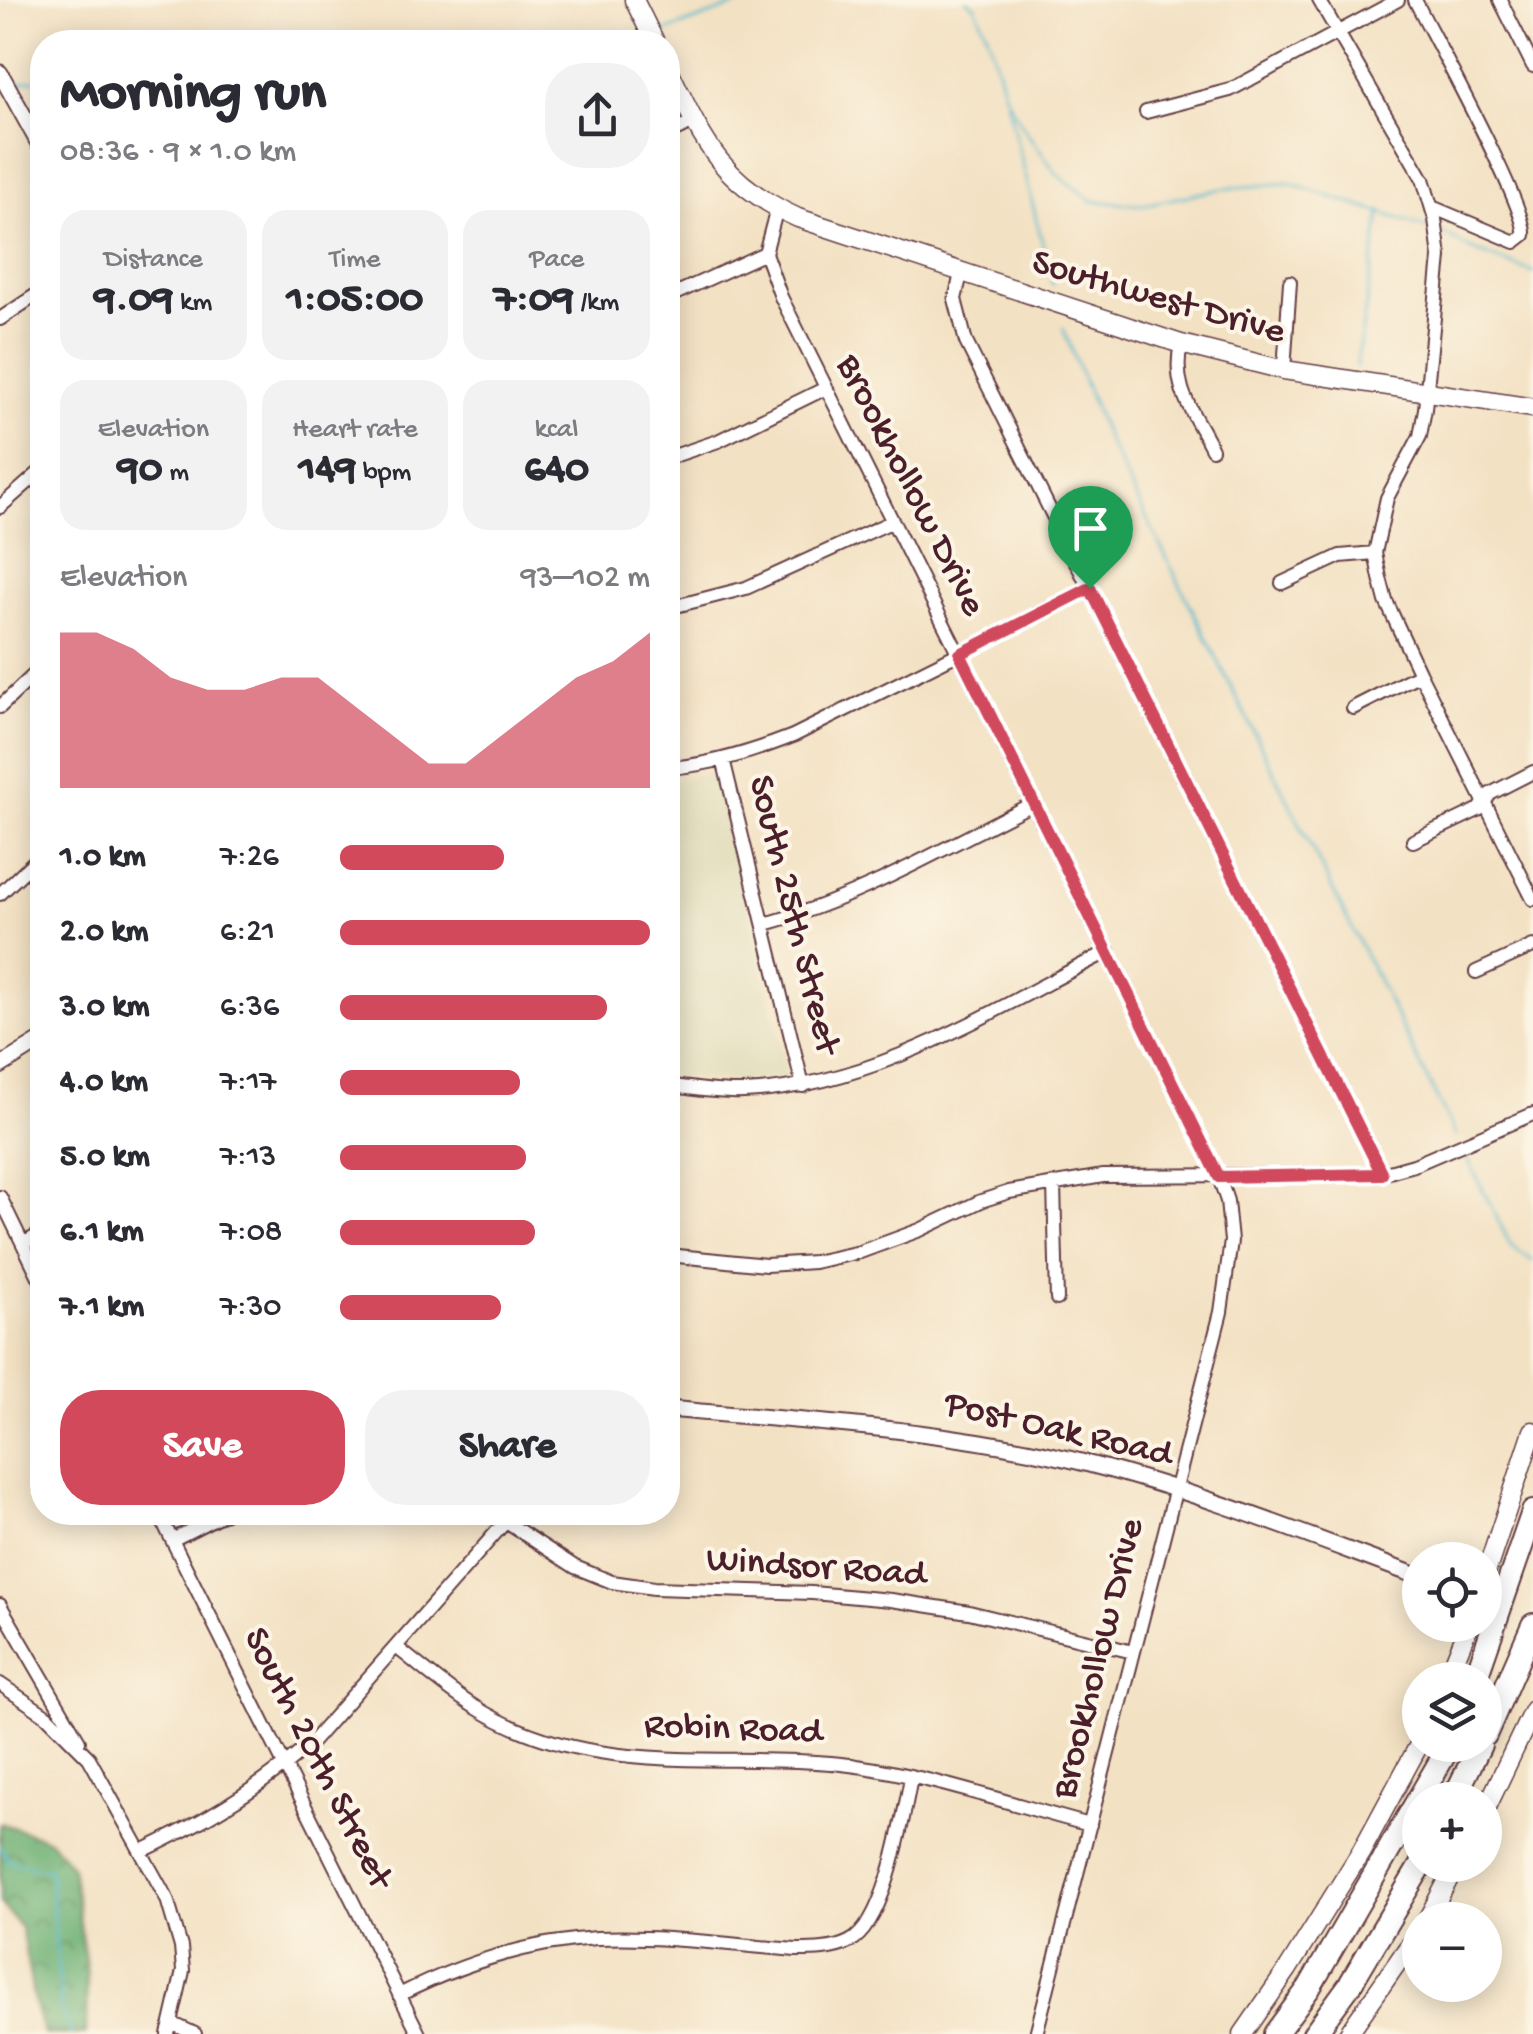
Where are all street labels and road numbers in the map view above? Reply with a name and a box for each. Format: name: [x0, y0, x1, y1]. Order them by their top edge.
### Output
street label: Southwest Drive: [1026, 242, 1290, 356]
street label: Brookhollow Drive: [824, 347, 994, 624]
street label: South 25th Street: [736, 771, 849, 1062]
street label: Post Oak Road: [939, 1383, 1179, 1479]
street label: Brookhollow Drive: [1044, 1514, 1156, 1805]
street label: Windsor Road: [705, 1539, 930, 1599]
street label: South 20th Street: [231, 1621, 402, 1900]
street label: Robin Road: [643, 1706, 825, 1756]

